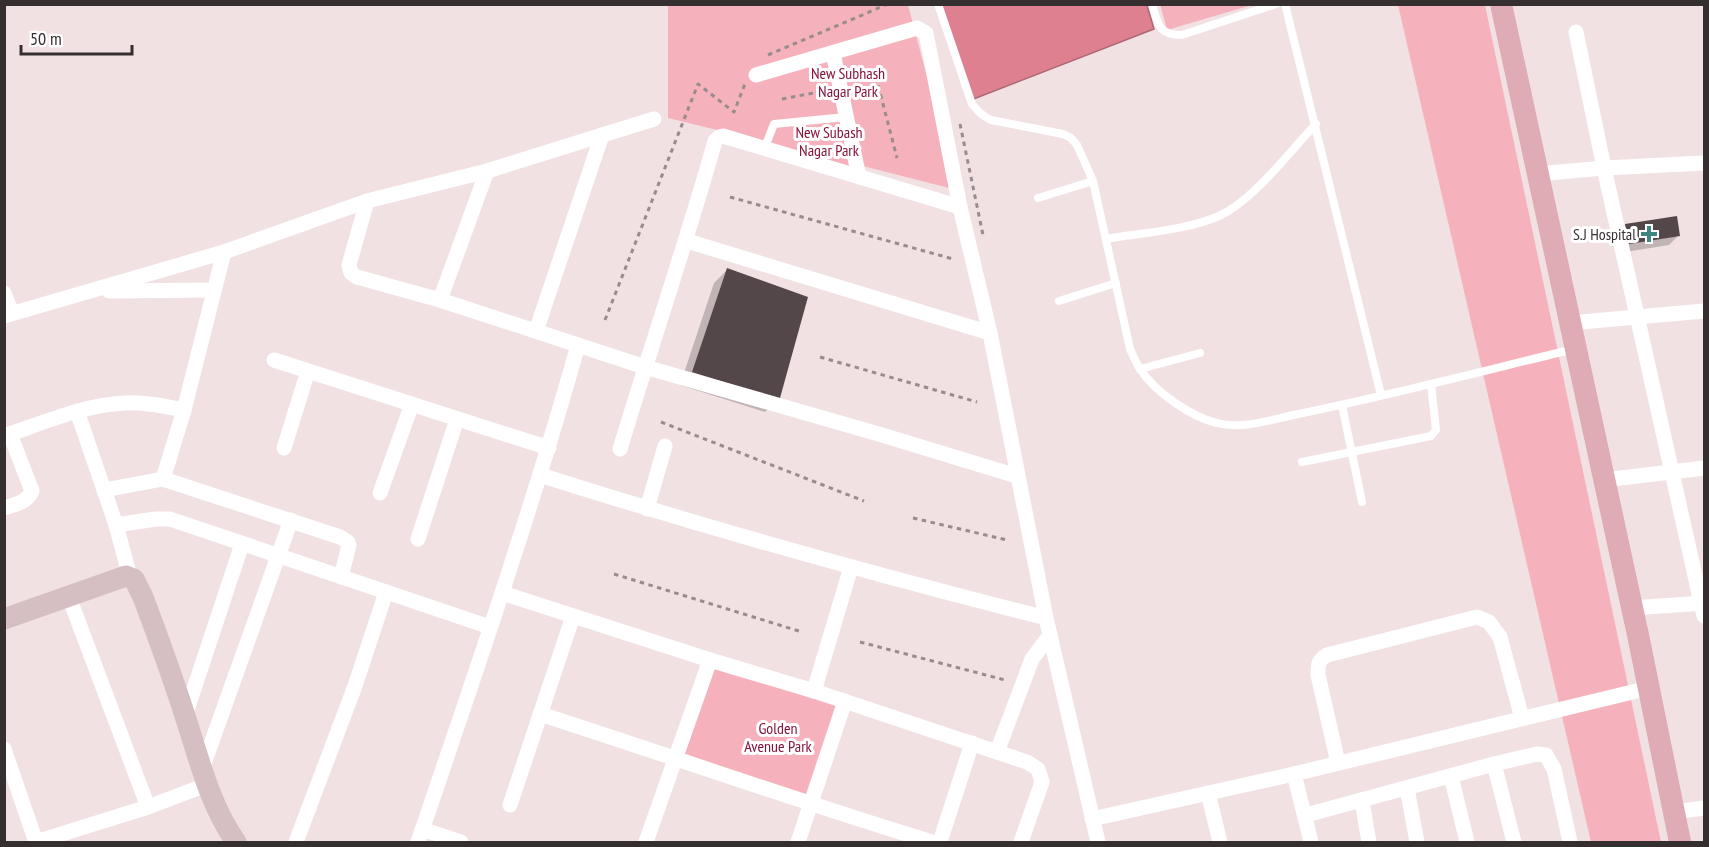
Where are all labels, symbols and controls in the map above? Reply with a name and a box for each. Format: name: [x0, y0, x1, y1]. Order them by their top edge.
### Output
scale bar: [21, 18, 132, 56]
text: 50 m: [30, 27, 62, 50]
park label: New Subhash Nagar Park: [811, 63, 885, 101]
park label: New Subash Nagar Park: [795, 122, 863, 160]
place label: S.J Hospital: [1573, 224, 1636, 244]
marker: S.J Hospital: [1640, 225, 1658, 243]
park label: Golden Avenue Park: [744, 718, 813, 756]

